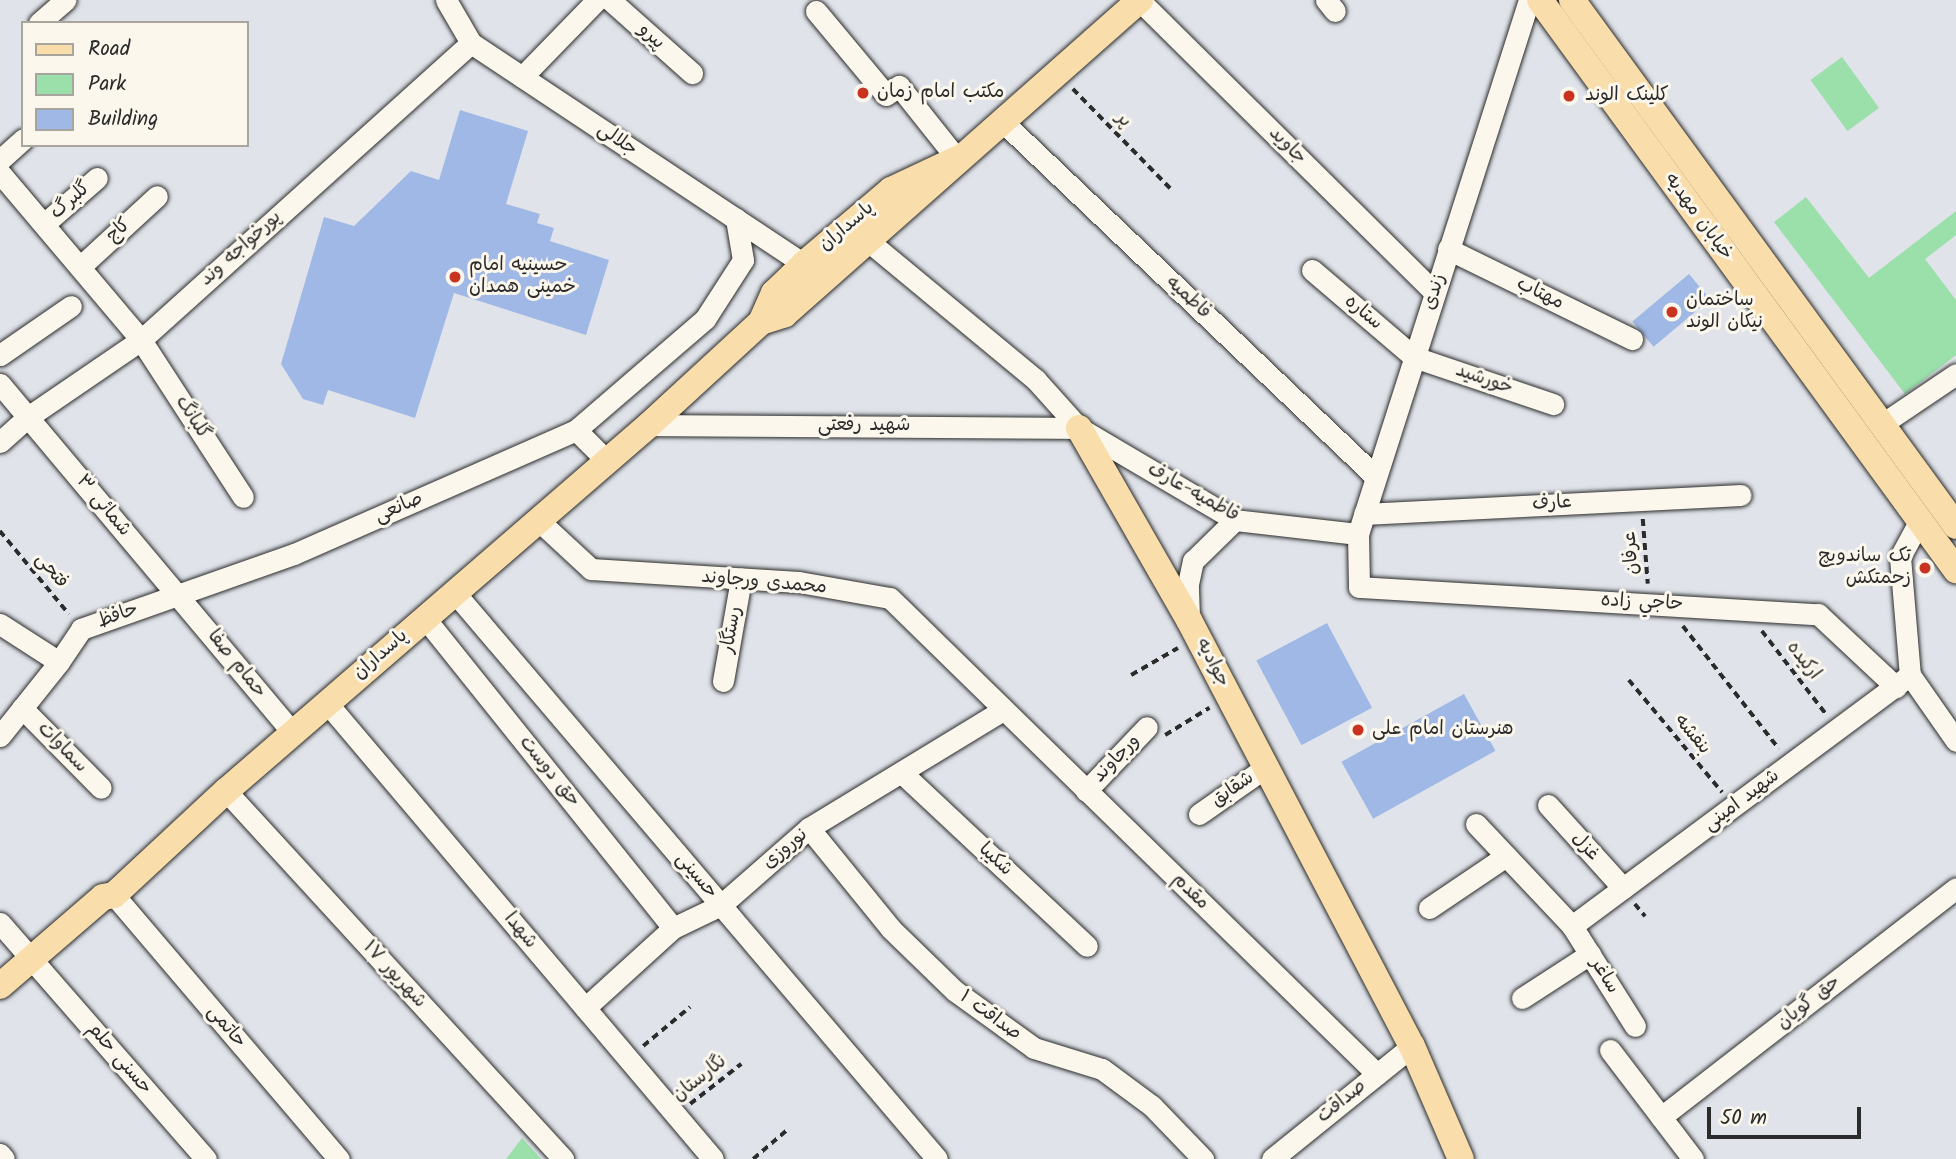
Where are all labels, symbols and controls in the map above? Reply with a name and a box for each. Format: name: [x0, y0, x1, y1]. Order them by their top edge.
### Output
street label: پیرو: [633, 19, 669, 55]
legend: [21, 21, 248, 147]
text: Road: [88, 33, 130, 66]
text: Park: [88, 68, 126, 101]
place label: مکتب امام زمان: [877, 82, 1004, 104]
marker: مکتب امام زمان: [855, 85, 871, 101]
place label: کلینک الوند: [1585, 85, 1669, 107]
marker: کلینک الوند: [1559, 86, 1579, 106]
text: Building: [88, 103, 158, 136]
street label: پر: [1110, 107, 1136, 133]
street label: جلالی: [593, 118, 641, 162]
street label: جاوید: [1263, 122, 1311, 170]
street label: خیابان مهدیه: [1659, 169, 1737, 265]
street label: گلبرگ: [46, 177, 96, 225]
street label: پاسداران: [815, 197, 879, 257]
street label: پورخواجه وند: [196, 207, 286, 291]
street label: کاج: [102, 214, 136, 248]
place label: حسینیه امام خمینی همدان: [469, 255, 576, 299]
marker: حسینیه امام خمینی همدان: [447, 269, 463, 285]
street label: زندی: [1418, 271, 1452, 313]
street label: فاطمیه: [1161, 272, 1215, 324]
street label: مهتاب: [1513, 273, 1567, 315]
place label: ساختمان نیکان الوند: [1686, 290, 1763, 334]
street label: ستاره: [1339, 291, 1387, 335]
marker: ساختمان نیکان الوند: [1664, 304, 1680, 320]
street label: خورشید: [1452, 360, 1516, 400]
street label: گلبانگ: [170, 392, 214, 444]
street label: شهید رفعتی: [818, 415, 910, 437]
street label: فاطمیه-عارف: [1143, 458, 1243, 528]
street label: شمائی ۳: [71, 470, 135, 542]
street label: صانعی: [371, 487, 427, 529]
street label: عارف: [1532, 492, 1572, 516]
street label: عرفان: [1619, 531, 1645, 575]
place label: تک ساندویچ زحمتکش: [1818, 546, 1911, 590]
street label: فتحی: [30, 549, 72, 593]
marker: تک ساندویچ زحمتکش: [1917, 560, 1933, 576]
street label: محمدی ورجاوند: [700, 566, 828, 600]
street label: حاجي زاده: [1600, 589, 1684, 617]
street label: حافظ: [94, 598, 142, 634]
street label: رستگار: [717, 605, 747, 655]
street label: پاسداران: [349, 625, 413, 685]
street label: حمام صفا: [202, 626, 270, 702]
street label: جوادیه: [1190, 635, 1234, 691]
street label: ارکیده: [1781, 637, 1825, 685]
street label: بنفشه: [1669, 710, 1715, 760]
street label: سماوات: [32, 718, 92, 778]
place label: هنرستان امام علی: [1372, 719, 1513, 741]
marker: هنرستان امام علی: [1350, 722, 1366, 738]
street label: ورجاوند: [1089, 730, 1145, 788]
street label: حق دوست: [514, 732, 584, 812]
street label: شهید امینی: [1700, 765, 1784, 837]
street label: شقابق: [1207, 767, 1259, 813]
street label: نوروزی: [758, 823, 814, 875]
street label: غزل: [1566, 828, 1604, 866]
street label: شکیبا: [973, 839, 1017, 881]
street label: حسینی: [670, 848, 722, 904]
street label: مقدم: [1167, 869, 1213, 915]
street label: شهدا: [498, 908, 542, 954]
street label: ۱۷ شهریور: [357, 937, 431, 1013]
street label: ساغر: [1584, 954, 1624, 998]
street label: حق گویان: [1773, 971, 1845, 1035]
street label: صداقت ۱: [955, 986, 1025, 1046]
street label: حاتمی: [202, 1001, 250, 1053]
street label: حسنی حلم: [82, 1018, 156, 1100]
street label: نگارستان: [668, 1051, 732, 1107]
street label: صداقت: [1313, 1075, 1371, 1129]
scale bar: [1711, 1092, 1865, 1136]
text: 50 m: [1720, 1102, 1767, 1135]

